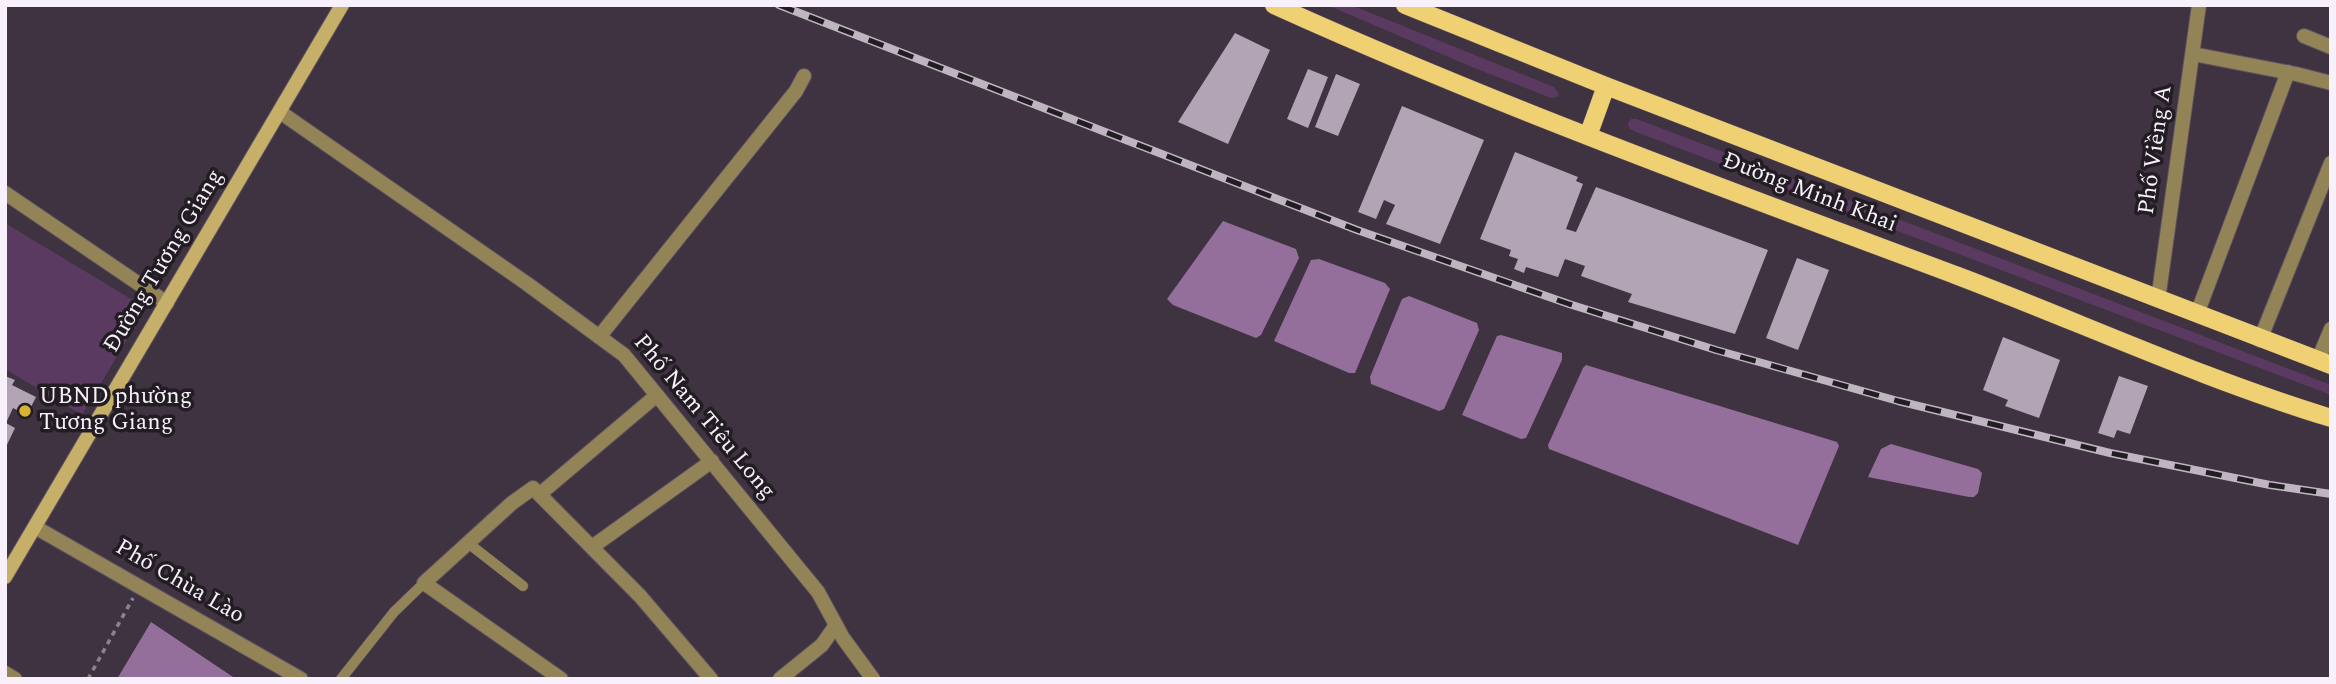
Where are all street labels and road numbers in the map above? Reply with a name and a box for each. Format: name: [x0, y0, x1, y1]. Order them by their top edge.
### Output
street label: Phố Viềng A: [2134, 84, 2180, 216]
street label: Đường Minh Khai: [1718, 148, 1900, 240]
street label: Đường Tương Giang: [99, 165, 231, 359]
street label: Phố Nam Tiêu Long: [626, 330, 780, 506]
street label: Phố Chùa Lào: [110, 535, 248, 631]

